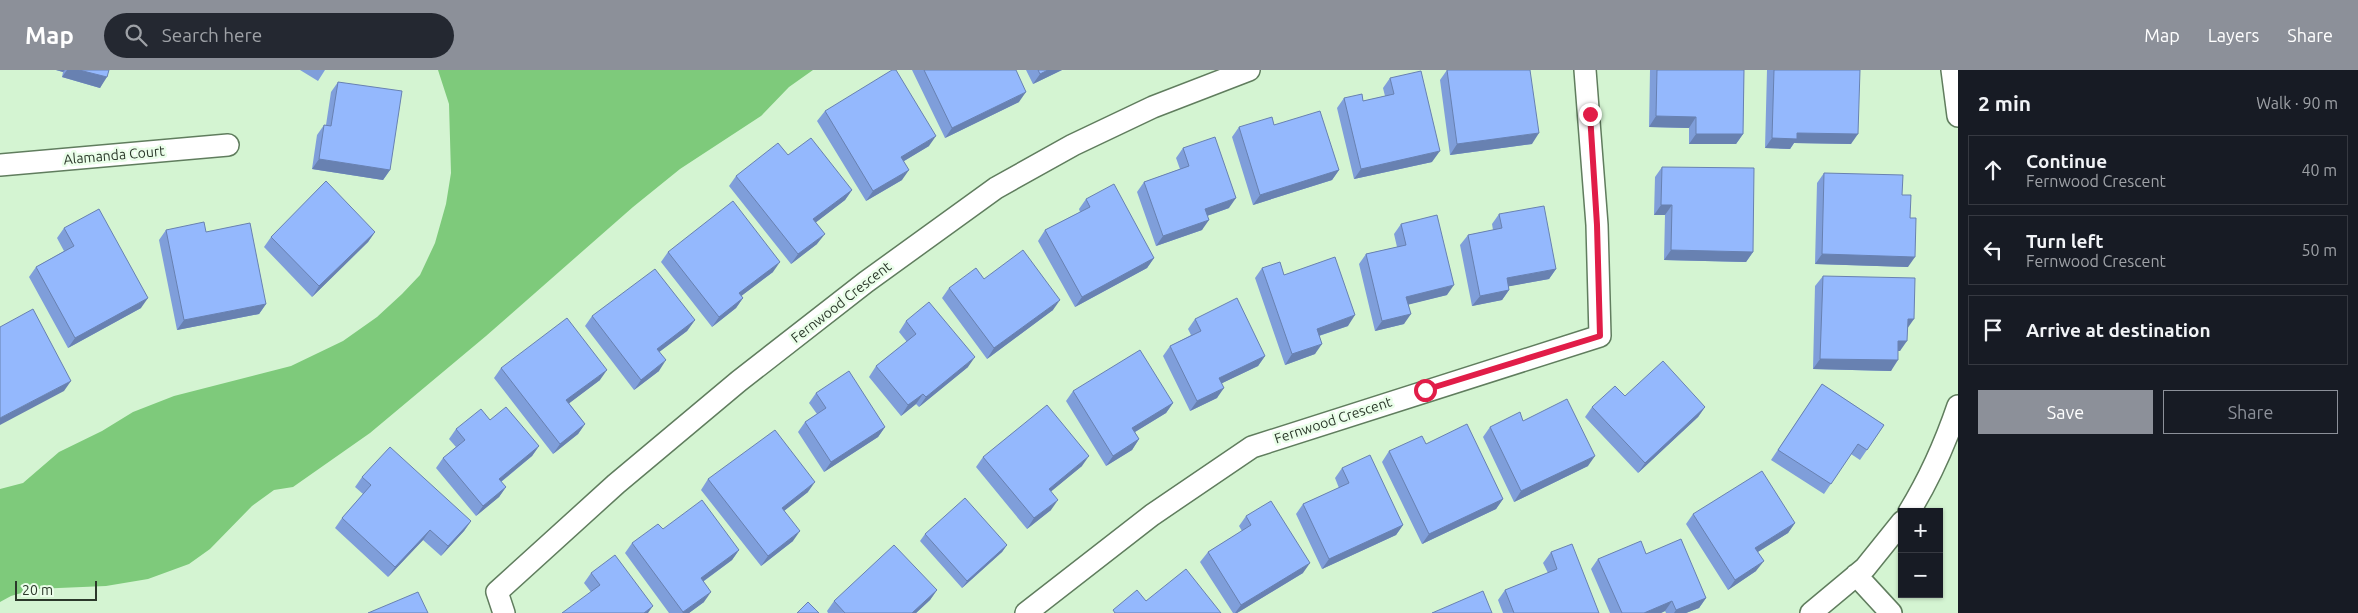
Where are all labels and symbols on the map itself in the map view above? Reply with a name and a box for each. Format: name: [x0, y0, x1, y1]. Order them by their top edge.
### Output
route end: [1579, 103, 1602, 126]
street label: Alamanda Court: [63, 143, 166, 167]
street label: Fernwood Crescent: [788, 258, 895, 346]
route start: [1414, 379, 1437, 402]
street label: Fernwood Crescent: [1272, 393, 1394, 447]
scale bar: [15, 578, 98, 601]

